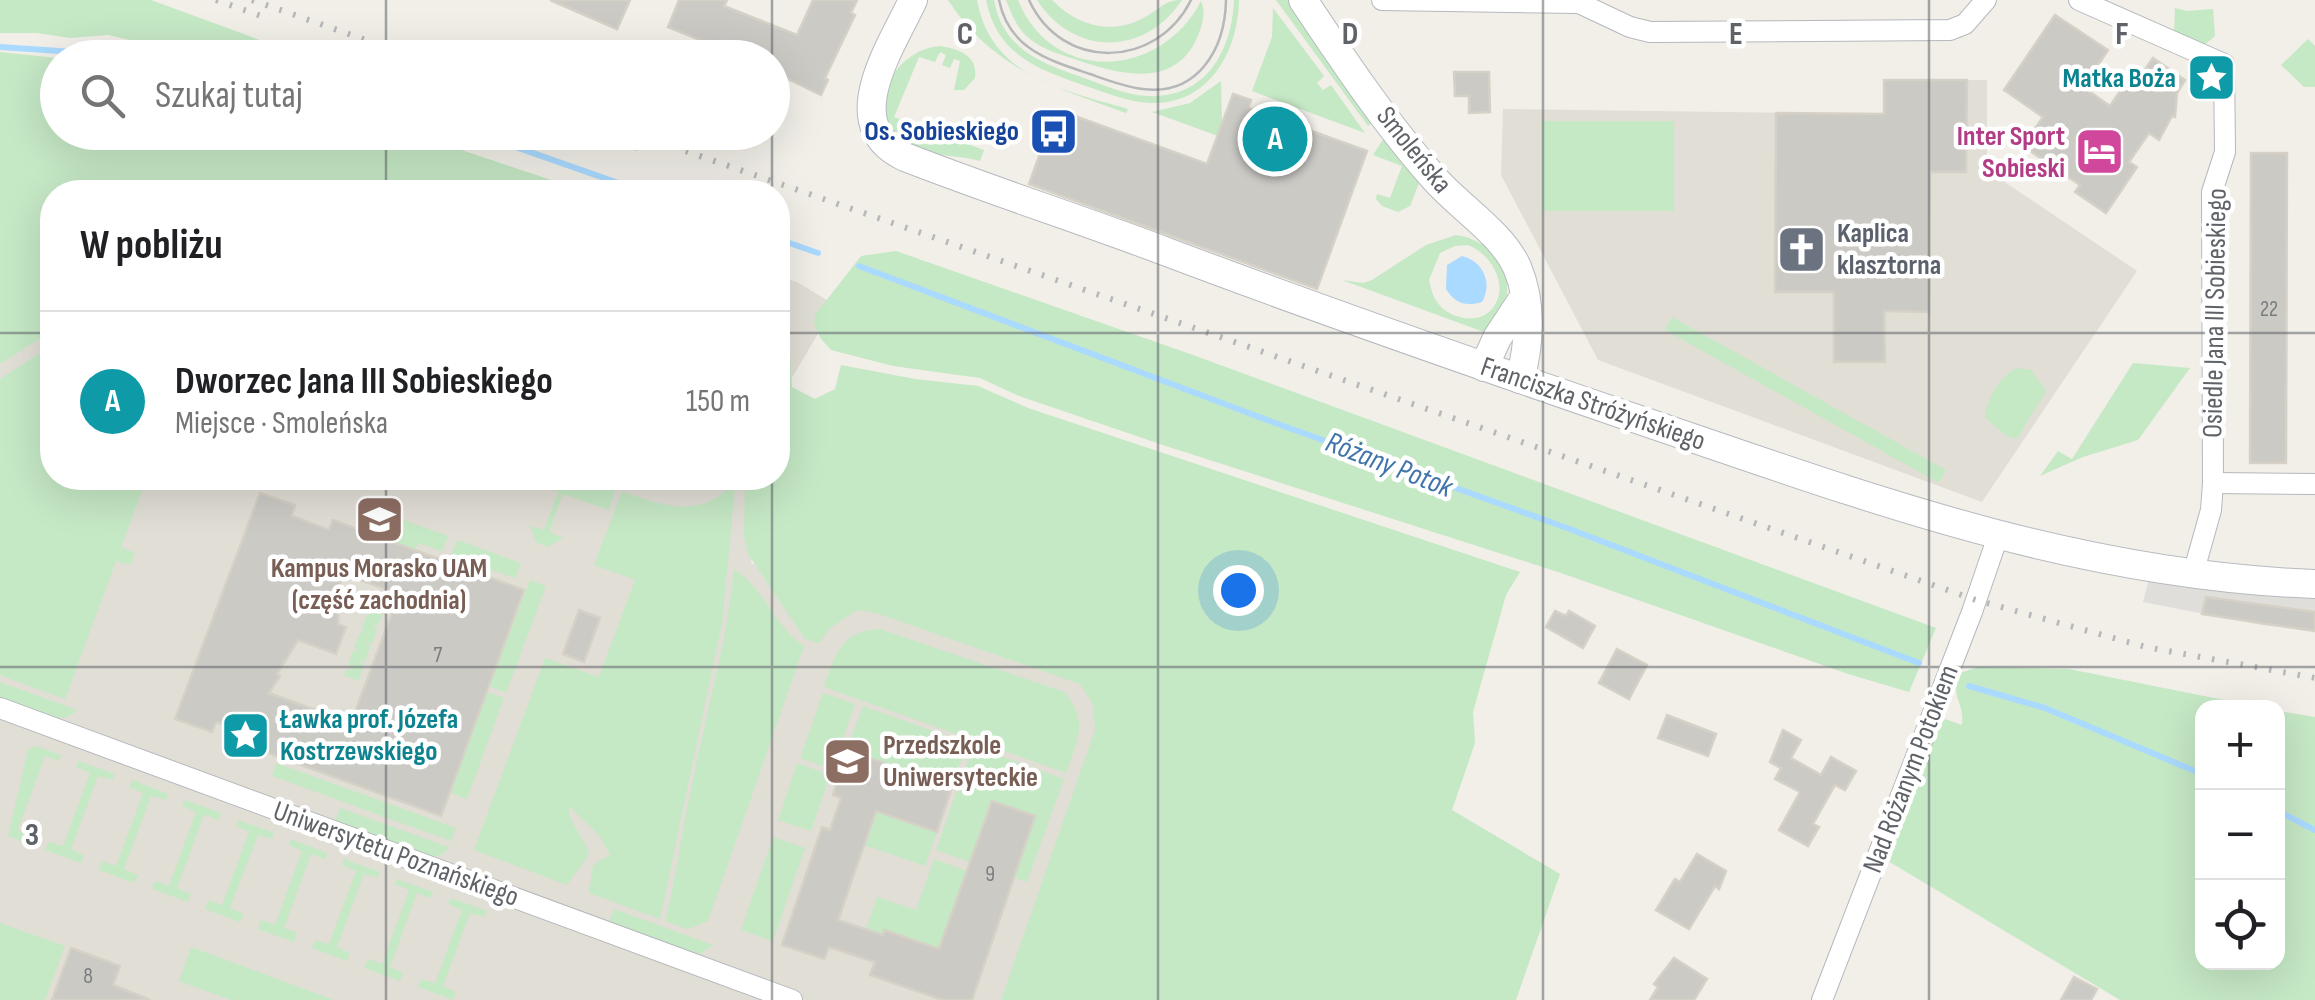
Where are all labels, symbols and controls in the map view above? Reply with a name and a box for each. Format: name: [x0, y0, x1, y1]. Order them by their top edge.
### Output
text: C: [957, 15, 973, 54]
text: D: [1342, 15, 1358, 54]
text: E: [1729, 15, 1743, 54]
text: F: [2115, 15, 2129, 54]
search box: [40, 40, 790, 150]
place icon: Matka Boża: [2185, 52, 2237, 104]
place label: Matka Boża: [2063, 62, 2176, 95]
icon: search: [75, 68, 130, 123]
text: Szukaj tutaj: [155, 73, 303, 118]
street label: Smoleńska: [1369, 100, 1459, 200]
pin: A: [1242, 102, 1308, 176]
bus stop icon: Os. Sobieskiego: [1028, 105, 1080, 157]
place label: Os. Sobieskiego: [864, 115, 1019, 148]
place label: Inter Sport Sobieski: [1957, 120, 2065, 185]
hotel icon: Inter Sport Sobieski: [2074, 126, 2126, 178]
street label: Osiedle Jana III Sobieskiego: [2196, 188, 2234, 438]
place label: Kaplica klasztorna: [1837, 217, 1941, 282]
text: W pobliżu: [80, 220, 223, 271]
church icon: Kaplica klasztorna: [1776, 223, 1828, 275]
house number: 22: [2260, 296, 2278, 323]
street label: Franciszka Stróżyńskiego: [1476, 350, 1710, 458]
text: Dworzec Jana III Sobieskiego: [175, 359, 553, 404]
text: A: [105, 382, 120, 421]
text: 150 m: [686, 382, 750, 421]
text: Miejsce · Smoleńska: [175, 404, 388, 443]
water label: Różany Potok: [1321, 424, 1458, 506]
school or university icon: Kampus Morasko UAM (część zachodnia): [353, 494, 405, 546]
place label: Kampus Morasko UAM (część zachodnia): [271, 552, 487, 617]
your location: [1213, 565, 1264, 616]
house number: 7: [434, 642, 443, 669]
street label: Nad Różanym Potokiem: [1856, 661, 1966, 877]
map controls: [2195, 700, 2285, 970]
button: +: [2195, 700, 2285, 790]
place label: Ławka prof. Józefa Kostrzewskiego: [279, 703, 458, 768]
place icon: Ławka prof. Józefa Kostrzewskiego: [219, 709, 271, 761]
place label: Przedszkole Uniwersyteckie: [883, 729, 1038, 794]
school or university icon: Przedszkole Uniwersyteckie: [822, 735, 874, 787]
button: −: [2195, 790, 2285, 880]
street label: Uniwersytetu Poznańskiego: [269, 794, 523, 914]
text: 3: [25, 816, 39, 855]
house number: 9: [985, 861, 995, 888]
button: locate: [2195, 880, 2285, 970]
house number: 8: [83, 963, 93, 990]

